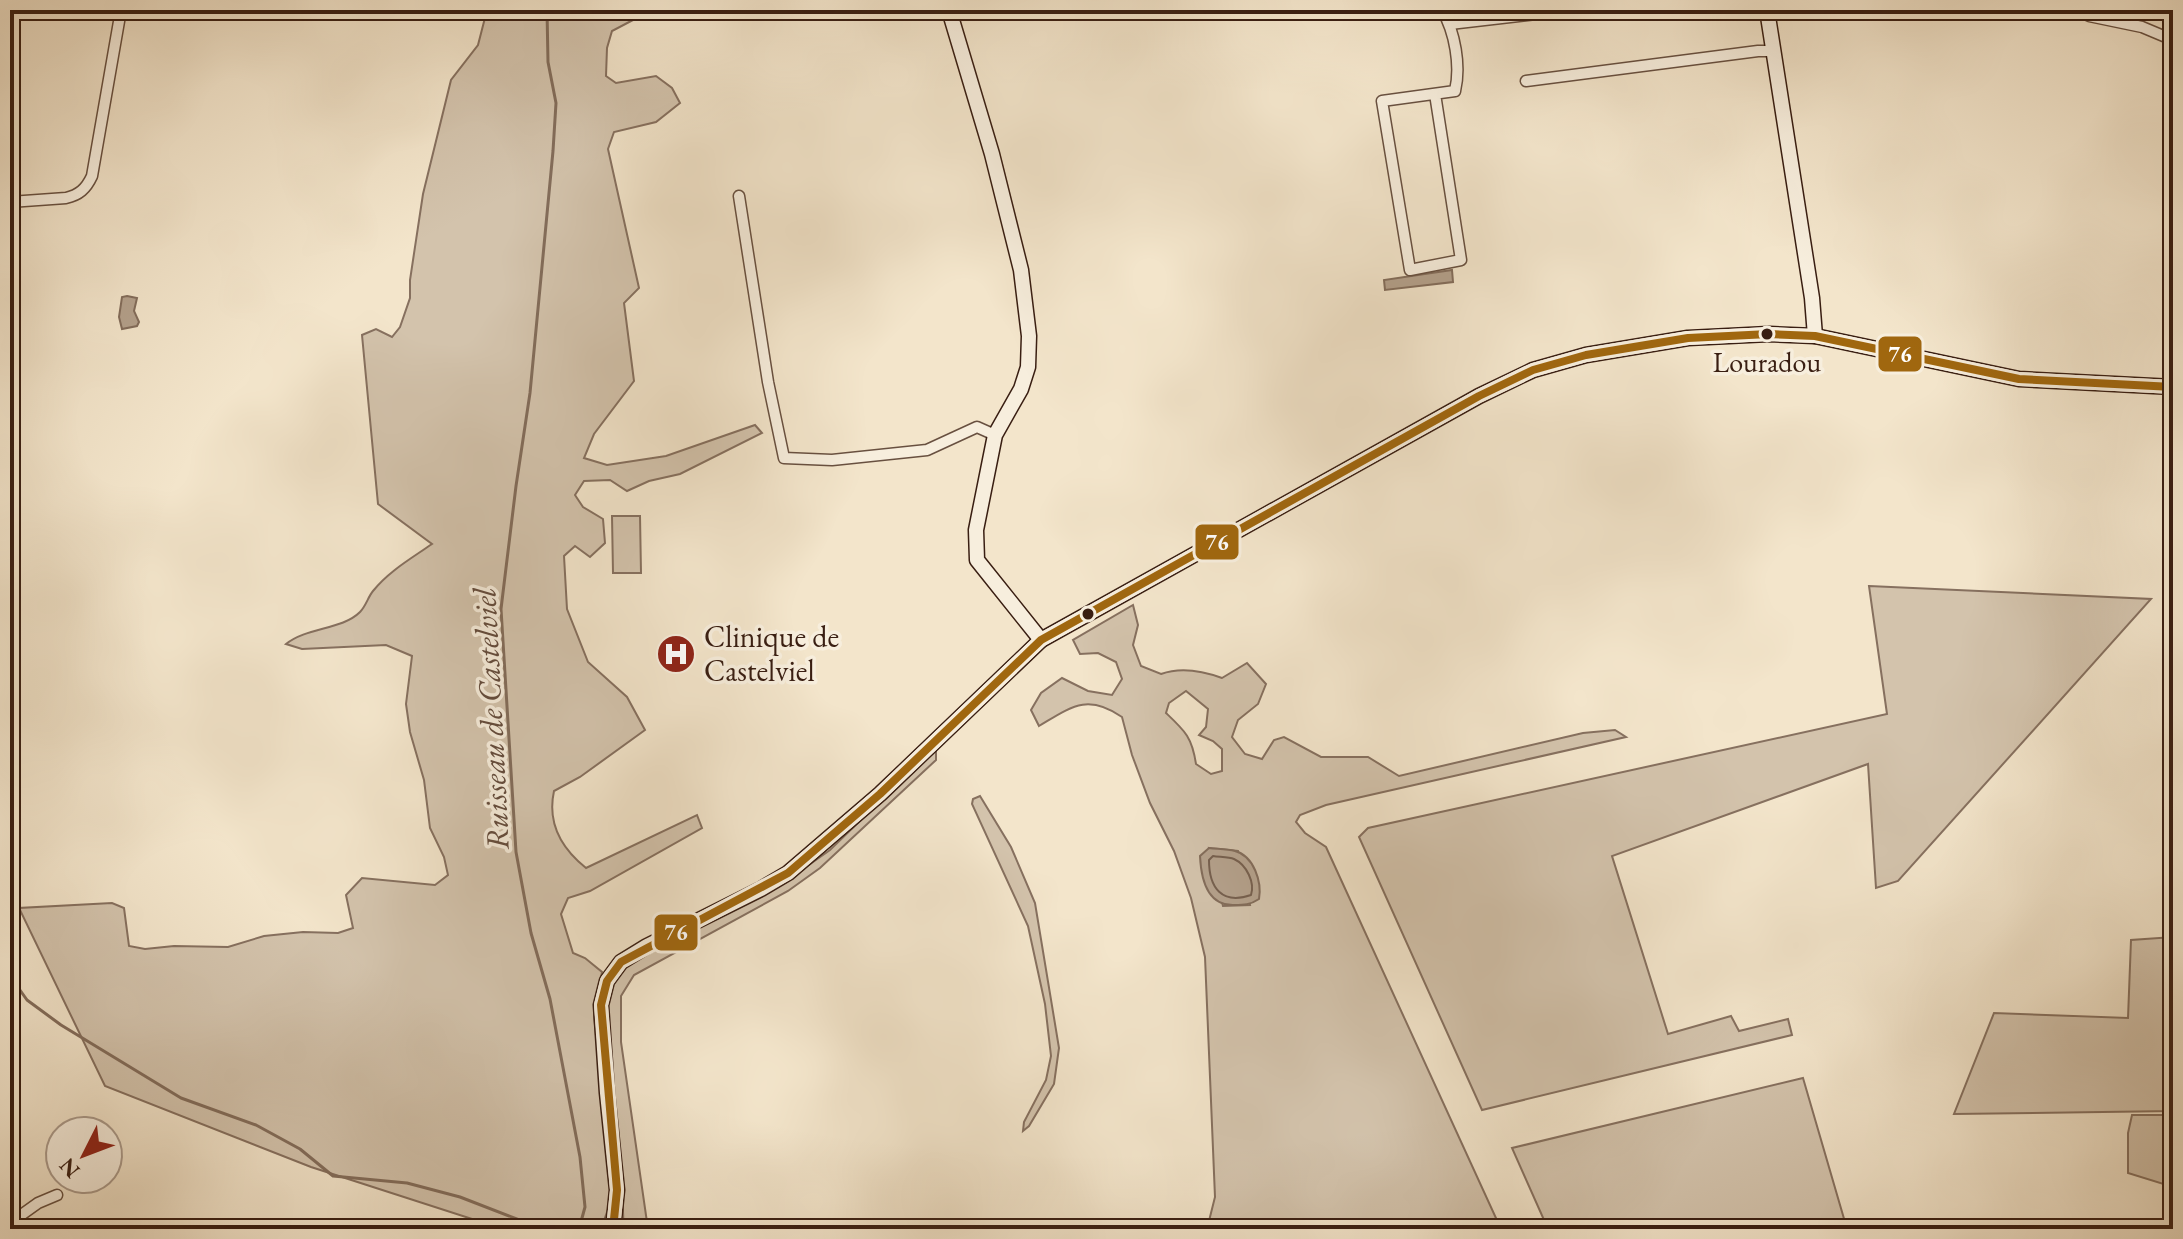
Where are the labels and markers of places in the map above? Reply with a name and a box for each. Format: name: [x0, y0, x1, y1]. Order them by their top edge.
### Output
marker: Louradou: [1759, 326, 1775, 342]
place label: Louradou: [1713, 344, 1821, 380]
unlabelled marker: [1080, 606, 1096, 622]
place label: Clinique de Castelviel: [704, 617, 839, 690]
hospital icon: Clinique de Castelviel: [655, 633, 697, 675]

